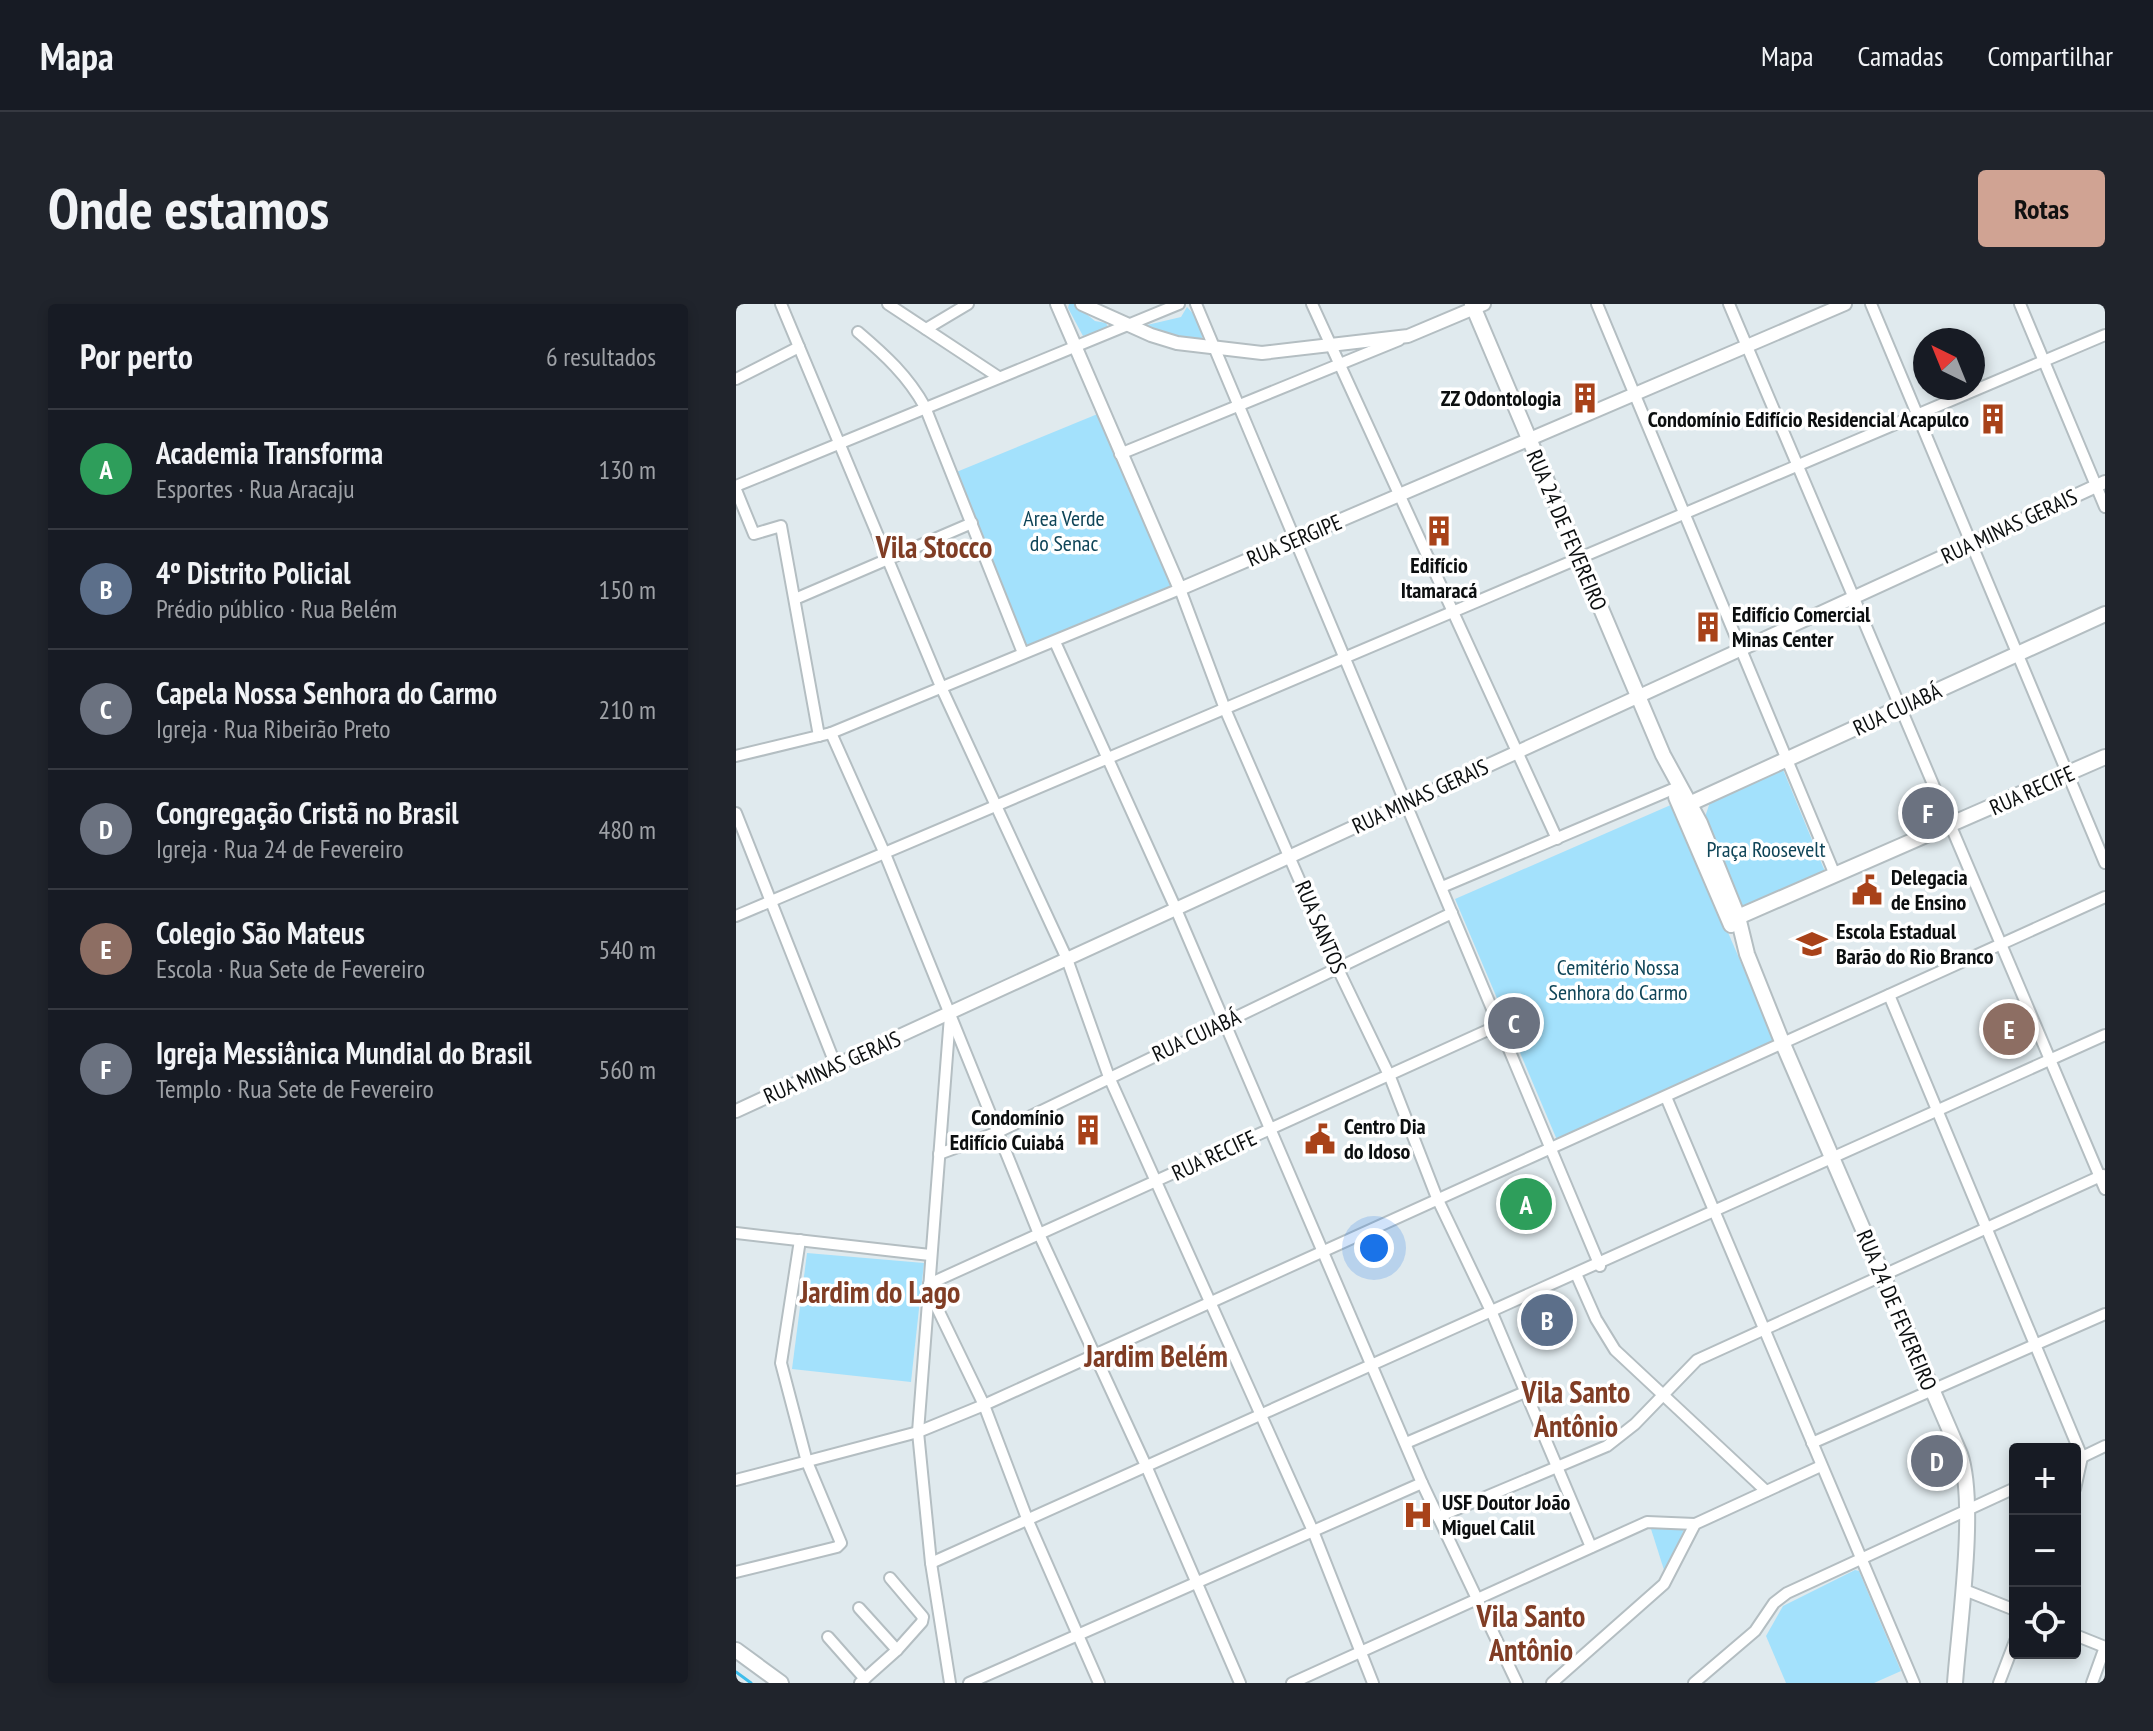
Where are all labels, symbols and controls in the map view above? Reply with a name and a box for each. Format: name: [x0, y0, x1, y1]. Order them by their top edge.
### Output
text: Mapa: [40, 31, 114, 80]
text: Mapa: [1761, 37, 1814, 74]
text: Camadas: [1858, 37, 1943, 74]
text: Compartilhar: [1987, 37, 2113, 74]
button: Rotas: [1978, 170, 2105, 247]
text: Onde estamos: [48, 172, 329, 244]
north arrow: [1913, 328, 1985, 400]
text: Por perto: [80, 334, 193, 378]
text: 6 resultados: [546, 340, 656, 373]
building icon: ZZ Odontologia: [1568, 381, 1602, 415]
place label: ZZ Odontologia: [1441, 384, 1561, 412]
building icon: Condomínio Edifício Residencial Acapulco: [1976, 402, 2010, 436]
place label: Condomínio Edifício Residencial Acapulco: [1648, 405, 1969, 433]
text: Academia Transforma: [156, 433, 383, 472]
street label: RUA 24 DE FEVEREIRO: [1521, 445, 1613, 615]
text: A: [99, 453, 113, 486]
text: 130 m: [598, 453, 656, 486]
text: Esportes · Rua Aracaju: [156, 472, 355, 505]
street label: RUA MINAS GERAIS: [1936, 482, 2082, 570]
park label: Area Verde do Senac: [1023, 504, 1105, 557]
street label: RUA SERGIPE: [1242, 507, 1346, 573]
building icon: Edifício Itamaracá: [1422, 514, 1456, 548]
district label: Vila Stocco: [875, 527, 992, 566]
place label: Edifício Itamaracá: [1401, 551, 1477, 604]
text: 4º Distrito Policial: [156, 553, 351, 592]
text: B: [100, 573, 112, 606]
text: 150 m: [598, 573, 656, 606]
text: Prédio público · Rua Belém: [156, 592, 397, 625]
place label: Edifício Comercial Minas Center: [1732, 600, 1871, 653]
building icon: Edifício Comercial Minas Center: [1691, 610, 1725, 644]
text: Capela Nossa Senhora do Carmo: [156, 673, 497, 712]
street label: RUA CUIABÁ: [1848, 676, 1946, 742]
text: C: [100, 693, 112, 726]
text: 210 m: [598, 693, 656, 726]
text: Igreja · Rua Ribeirão Preto: [156, 712, 391, 745]
street label: RUA MINAS GERAIS: [1347, 752, 1493, 840]
street label: RUA RECIFE: [1985, 759, 2079, 821]
pin: F: [1902, 783, 1954, 843]
text: Congregação Cristã no Brasil: [156, 793, 458, 832]
text: D: [99, 813, 113, 846]
text: 480 m: [598, 813, 656, 846]
text: Igreja · Rua 24 de Fevereiro: [156, 832, 404, 865]
park label: Praça Roosevelt: [1706, 835, 1826, 863]
place label: Delegacia de Ensino: [1891, 863, 1968, 916]
public building icon: Delegacia de Ensino: [1850, 873, 1884, 907]
street label: RUA SANTOS: [1289, 876, 1353, 978]
text: Colegio São Mateus: [156, 913, 365, 952]
place label: Escola Estadual Barão do Rio Branco: [1836, 917, 1994, 970]
school or university icon: Escola Estadual Barão do Rio Branco: [1795, 927, 1829, 961]
text: E: [100, 933, 112, 966]
text: 540 m: [598, 933, 656, 966]
text: Escola · Rua Sete de Fevereiro: [156, 952, 425, 985]
park label: Cemitério Nossa Senhora do Carmo: [1549, 953, 1687, 1006]
pin: C: [1488, 993, 1540, 1053]
pin: E: [1983, 999, 2035, 1059]
street label: RUA CUIABÁ: [1147, 1002, 1245, 1068]
street label: RUA MINAS GERAIS: [759, 1024, 905, 1110]
text: Igreja Messiânica Mundial do Brasil: [156, 1033, 531, 1072]
text: F: [101, 1053, 111, 1086]
text: 560 m: [598, 1053, 656, 1086]
text: Templo · Rua Sete de Fevereiro: [156, 1072, 434, 1105]
place label: Condomínio Edifício Cuiabá: [950, 1103, 1064, 1156]
place label: Centro Dia do Idoso: [1344, 1112, 1426, 1165]
building icon: Condomínio Edifício Cuiabá: [1071, 1113, 1105, 1147]
public building icon: Centro Dia do Idoso: [1303, 1122, 1337, 1156]
street label: RUA RECIFE: [1167, 1123, 1261, 1187]
pin: A: [1500, 1174, 1552, 1234]
street label: RUA 24 DE FEVEREIRO: [1851, 1225, 1943, 1395]
your location: [1354, 1228, 1394, 1268]
district label: Jardim do Lago: [799, 1272, 960, 1311]
pin: B: [1521, 1290, 1573, 1350]
district label: Jardim Belém: [1083, 1336, 1228, 1375]
district label: Vila Santo Antônio: [1521, 1372, 1630, 1445]
pin: D: [1911, 1431, 1963, 1491]
map controls: [2009, 1443, 2081, 1659]
button: +: [2009, 1443, 2081, 1515]
place label: USF Doutor João Miguel Calil: [1442, 1488, 1570, 1541]
hospital icon: USF Doutor João Miguel Calil: [1401, 1498, 1435, 1532]
button: −: [2009, 1515, 2081, 1587]
button: locate: [2009, 1587, 2081, 1659]
district label: Vila Santo Antônio: [1476, 1596, 1585, 1669]

